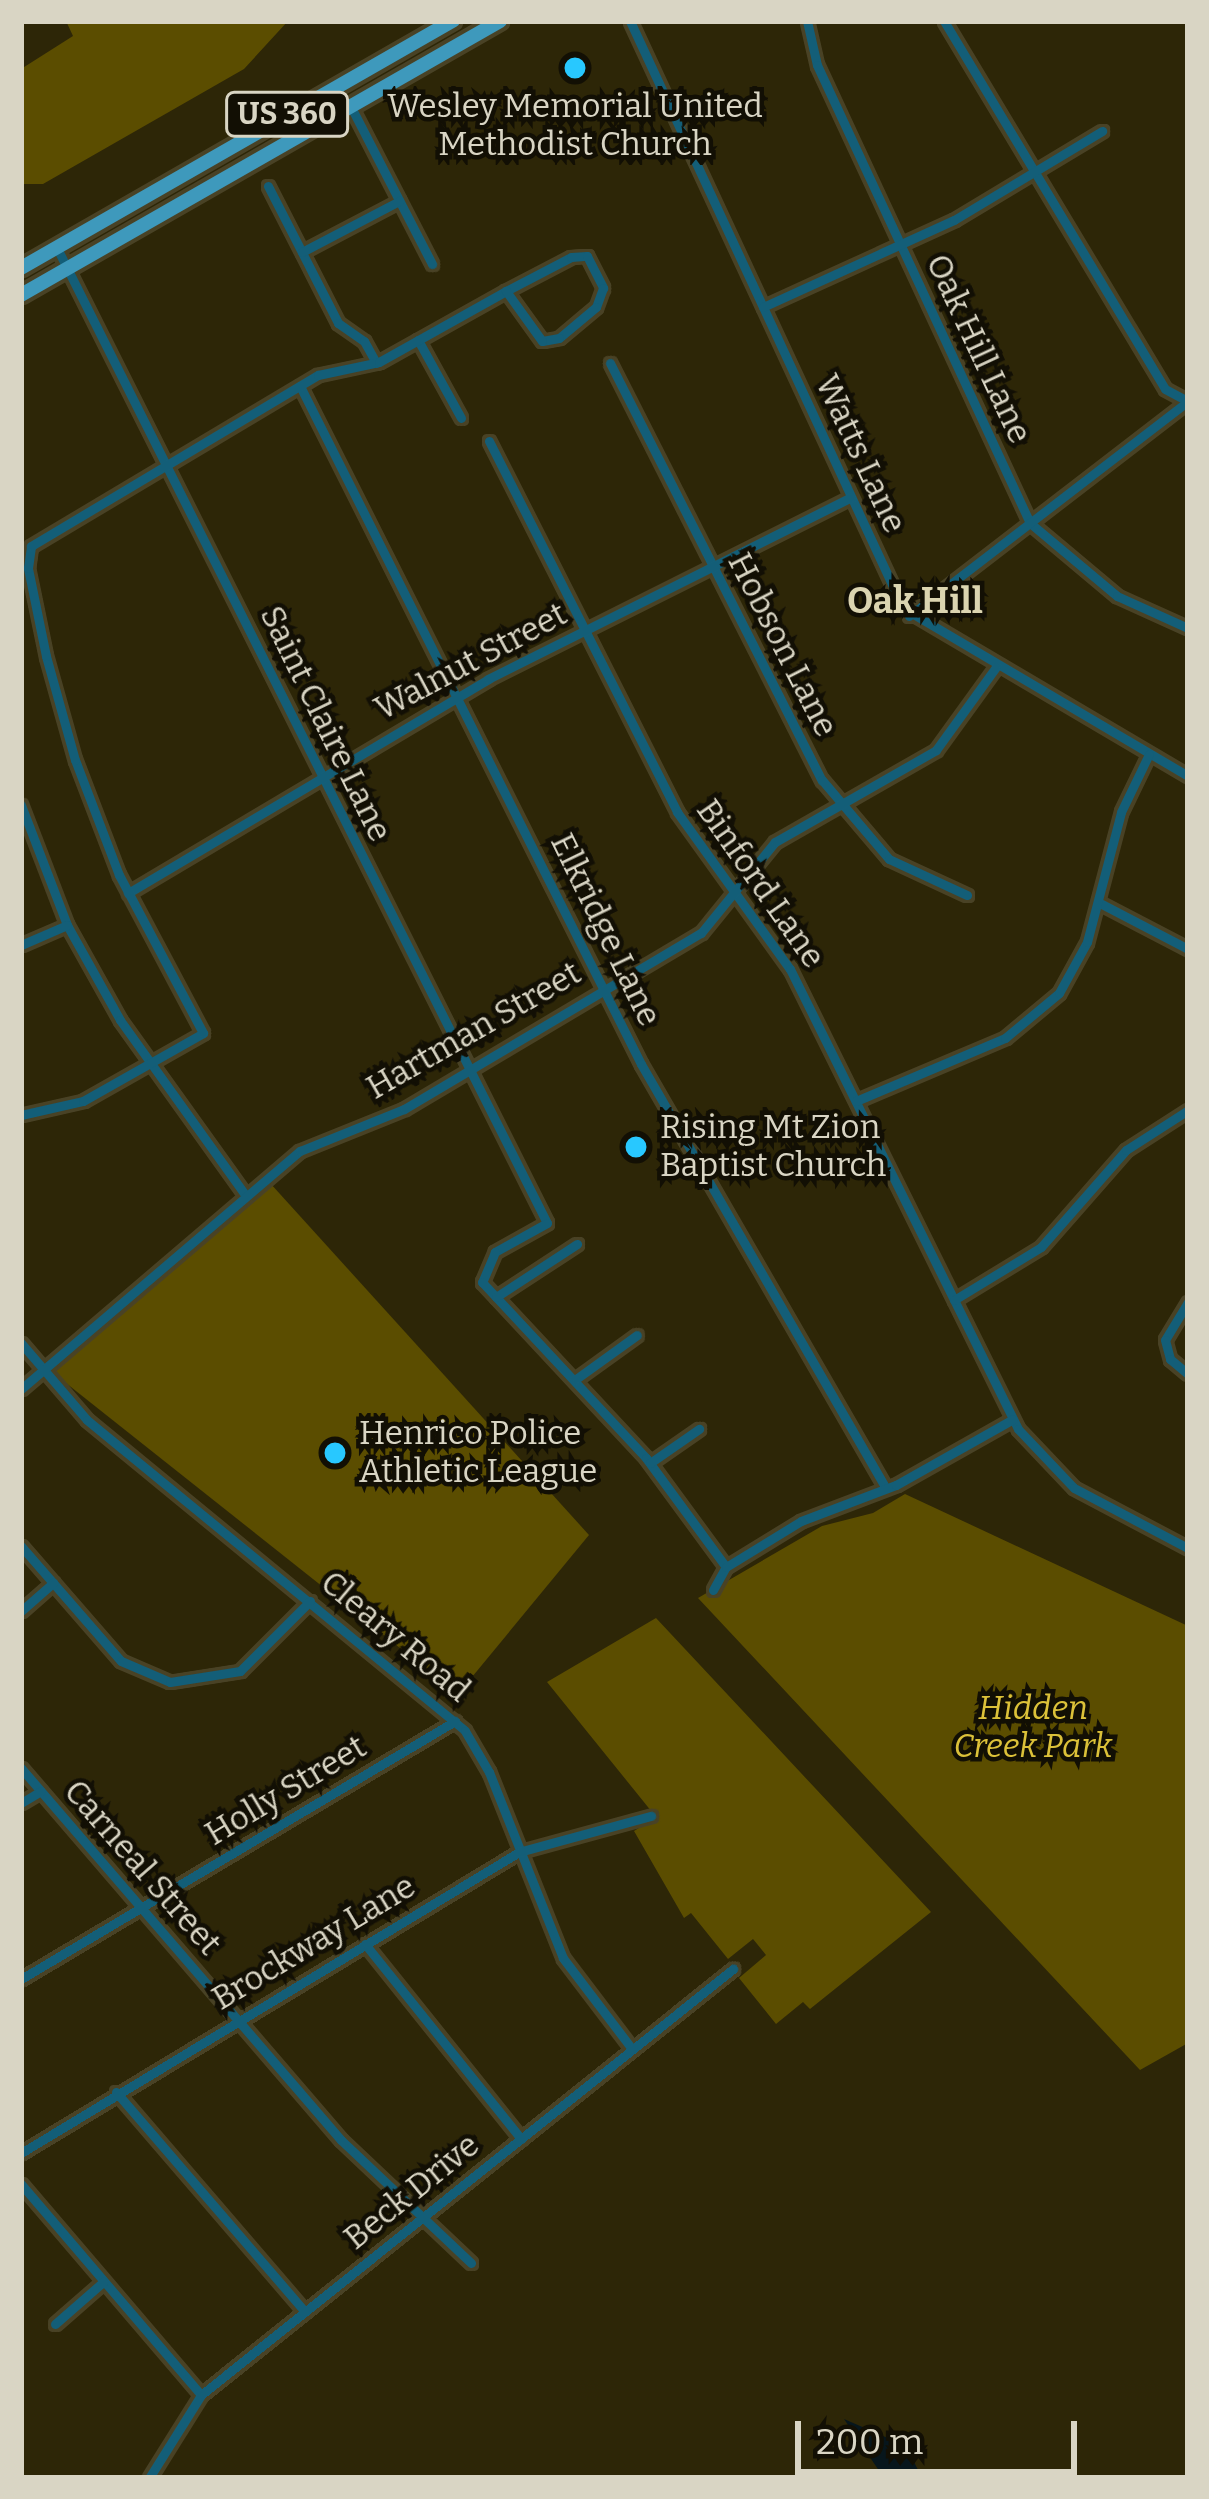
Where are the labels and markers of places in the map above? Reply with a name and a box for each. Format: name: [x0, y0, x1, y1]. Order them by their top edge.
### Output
marker: Wesley Memorial United Methodist Church: [562, 55, 588, 81]
place label: Wesley Memorial United Methodist Church: [387, 87, 763, 165]
place label: Rising Mt Zion Baptist Church: [660, 1108, 886, 1186]
marker: Rising Mt Zion Baptist Church: [623, 1134, 649, 1160]
place label: Henrico Police Athletic League: [359, 1414, 597, 1492]
marker: Henrico Police Athletic League: [322, 1440, 348, 1466]

